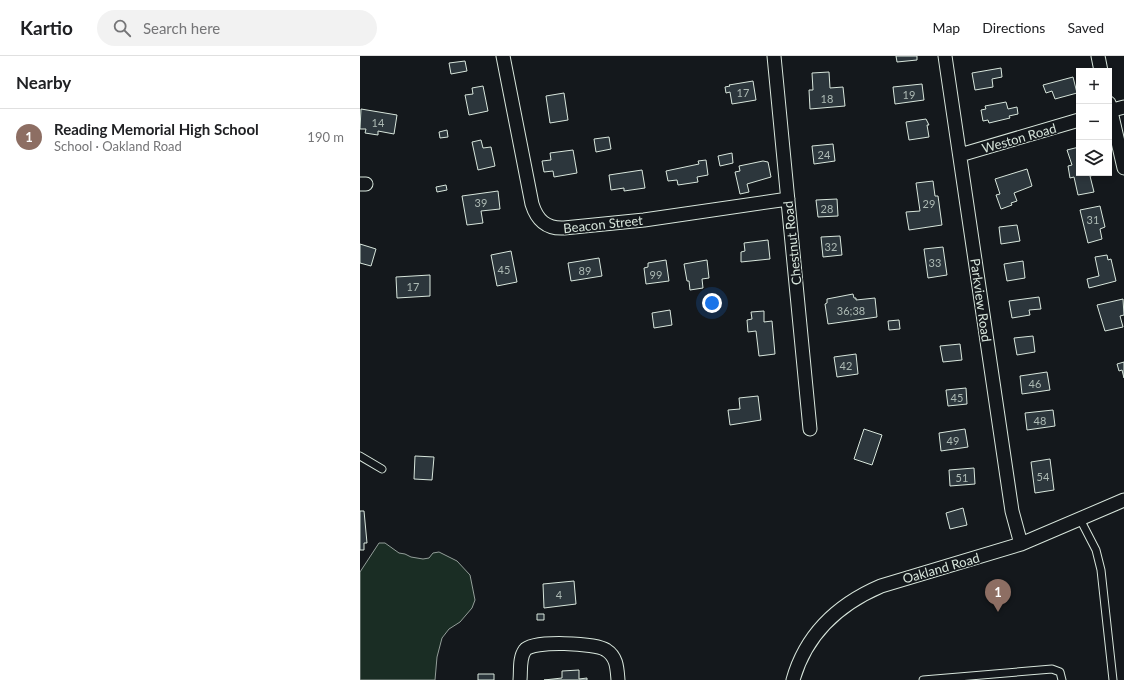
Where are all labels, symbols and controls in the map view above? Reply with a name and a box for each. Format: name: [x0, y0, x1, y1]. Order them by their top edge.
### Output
search box: [97, 10, 377, 46]
text: Kartio: [20, 16, 73, 39]
icon: search: [111, 17, 133, 39]
text: Search here: [143, 19, 220, 37]
text: Map: [933, 19, 960, 36]
text: Directions: [982, 19, 1045, 36]
text: Saved: [1067, 19, 1104, 36]
map controls: [1076, 68, 1112, 176]
button: +: [1076, 68, 1112, 104]
text: Nearby: [16, 72, 71, 93]
house number: 17: [737, 86, 749, 99]
house number: 19: [903, 88, 915, 101]
house number: 18: [821, 92, 833, 105]
button: −: [1076, 104, 1112, 140]
house number: 14: [372, 116, 385, 129]
text: Reading Memorial High School: [54, 120, 259, 138]
street label: Weston Road: [980, 120, 1058, 156]
text: 1: [25, 129, 33, 145]
text: 190 m: [307, 129, 344, 145]
text: School · Oakland Road: [54, 138, 182, 154]
button: layers: [1076, 140, 1112, 176]
house number: 24: [818, 148, 831, 161]
house number: 39: [475, 196, 487, 209]
house number: 29: [923, 197, 935, 210]
street label: Chestnut Road: [780, 200, 804, 286]
house number: 28: [821, 202, 833, 215]
street label: Beacon Street: [562, 212, 644, 236]
house number: 31: [1087, 213, 1099, 226]
house number: 32: [825, 240, 837, 253]
house number: 33: [929, 256, 941, 269]
street label: Parkview Road: [967, 257, 995, 343]
house number: 45: [498, 263, 510, 276]
house number: 89: [579, 264, 591, 277]
house number: 99: [650, 268, 662, 281]
house number: 17: [407, 280, 419, 293]
your location: [702, 293, 722, 313]
house number: 36;38: [837, 304, 865, 317]
house number: 42: [840, 359, 852, 372]
house number: 46: [1029, 377, 1041, 390]
house number: 45: [951, 391, 963, 404]
house number: 48: [1034, 414, 1046, 427]
house number: 49: [947, 434, 959, 447]
house number: 54: [1037, 470, 1050, 483]
house number: 51: [956, 471, 968, 484]
street label: Oakland Road: [901, 549, 981, 587]
pin: 1: [985, 579, 1011, 612]
house number: 4: [556, 588, 563, 601]

